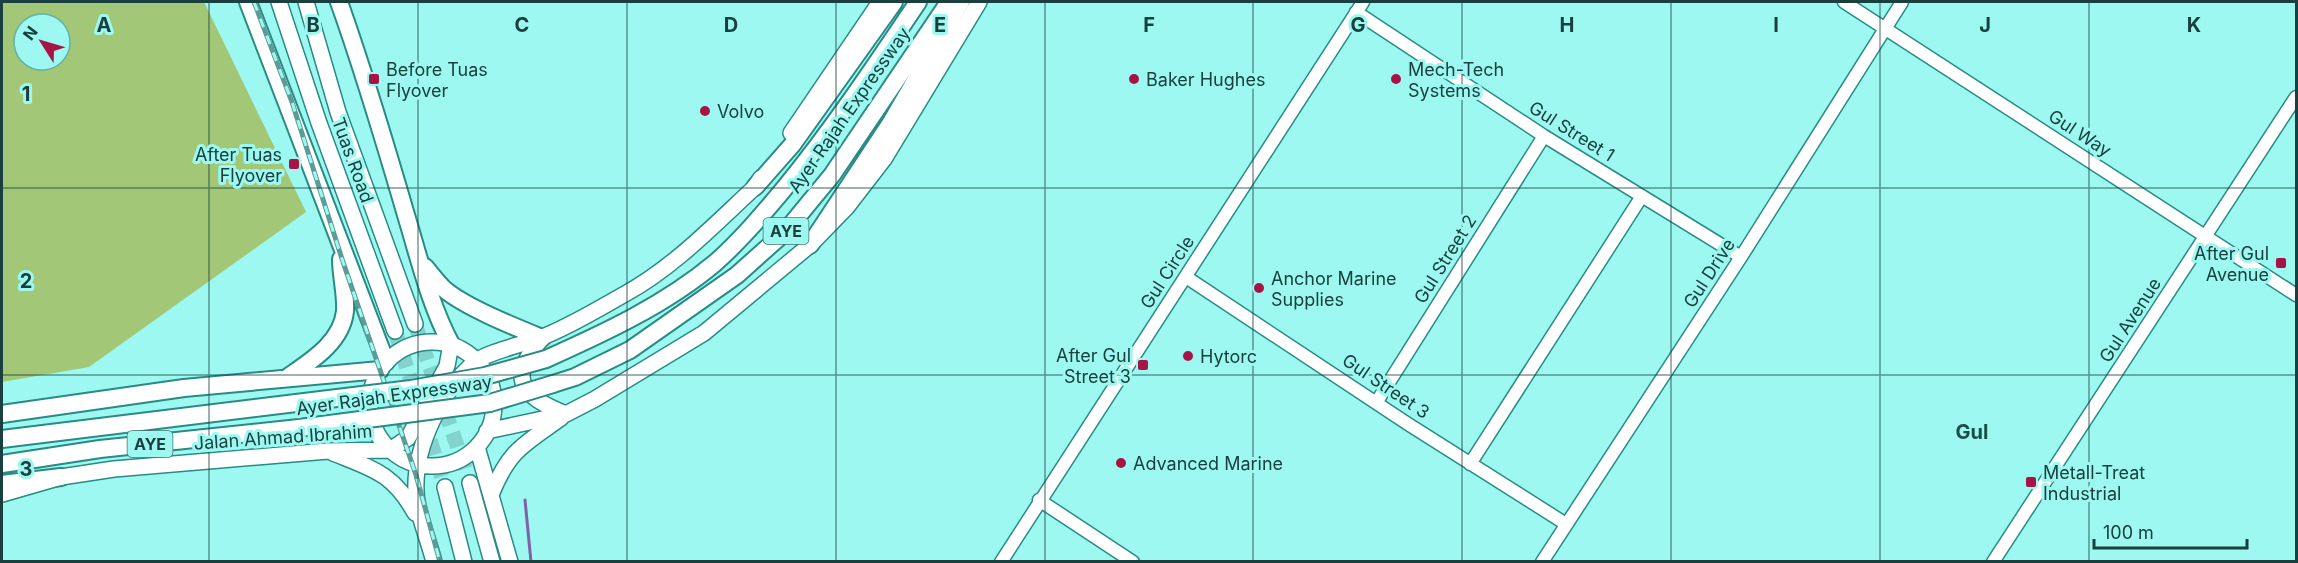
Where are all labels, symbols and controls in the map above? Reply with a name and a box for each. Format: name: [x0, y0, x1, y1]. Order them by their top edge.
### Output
north arrow: [12, 12, 72, 72]
text: A: [97, 13, 112, 37]
text: B: [306, 13, 320, 37]
text: C: [515, 13, 529, 37]
text: D: [724, 13, 738, 37]
text: E: [934, 13, 946, 37]
text: F: [1143, 13, 1155, 37]
text: G: [1350, 13, 1366, 37]
text: H: [1560, 13, 1574, 37]
text: I: [1773, 13, 1779, 37]
text: J: [1979, 13, 1991, 37]
text: K: [2187, 13, 2201, 37]
text: N: [18, 22, 42, 44]
street label: Ayer Rajah Expressway: [784, 23, 914, 197]
place label: Before Tuas Flyover: [386, 59, 488, 101]
place label: Mech-Tech Systems: [1408, 59, 1504, 101]
place label: Baker Hughes: [1146, 69, 1265, 90]
marker: Before Tuas Flyover: [367, 72, 381, 86]
marker: Baker Hughes: [1127, 72, 1141, 86]
marker: Mech-Tech Systems: [1389, 72, 1403, 86]
text: 1: [22, 82, 30, 106]
street label: Gul Street 1: [1525, 96, 1619, 166]
place label: Volvo: [717, 101, 764, 122]
marker: Volvo: [698, 104, 712, 118]
street label: Gul Way: [2045, 105, 2115, 161]
street label: Tuas Road: [328, 115, 378, 205]
place label: After Tuas Flyover: [195, 144, 282, 186]
marker: After Tuas Flyover: [287, 157, 301, 171]
street label: Gul Street 2: [1410, 211, 1480, 307]
road number: AYE: [764, 218, 808, 244]
street label: Gul Circle: [1136, 232, 1198, 312]
street label: Gul Drive: [1679, 235, 1739, 311]
place label: After Gul Avenue: [2194, 243, 2269, 285]
marker: After Gul Avenue: [2274, 256, 2288, 270]
place label: Anchor Marine Supplies: [1271, 268, 1397, 310]
text: 2: [20, 269, 32, 293]
street label: Gul Avenue: [2095, 274, 2165, 366]
marker: Anchor Marine Supplies: [1252, 281, 1266, 295]
place label: After Gul Street 3: [1056, 345, 1131, 387]
place label: Hytorc: [1200, 346, 1257, 367]
marker: Hytorc: [1181, 349, 1195, 363]
street label: Gul Street 3: [1338, 349, 1434, 423]
marker: After Gul Street 3: [1136, 358, 1150, 372]
street label: Ayer Rajah Expressway: [295, 371, 493, 419]
street label: Jalan Ahmad Ibrahim: [193, 420, 373, 454]
district label: Gul: [1956, 420, 1988, 444]
road number: AYE: [128, 431, 172, 457]
place label: Advanced Marine: [1133, 453, 1283, 474]
marker: Advanced Marine: [1114, 456, 1128, 470]
text: 3: [20, 457, 32, 481]
place label: Metall-Treat Industrial: [2043, 462, 2145, 504]
marker: Metall-Treat Industrial: [2024, 475, 2038, 489]
scale bar: [2094, 512, 2247, 550]
text: 100 m: [2103, 522, 2154, 543]

